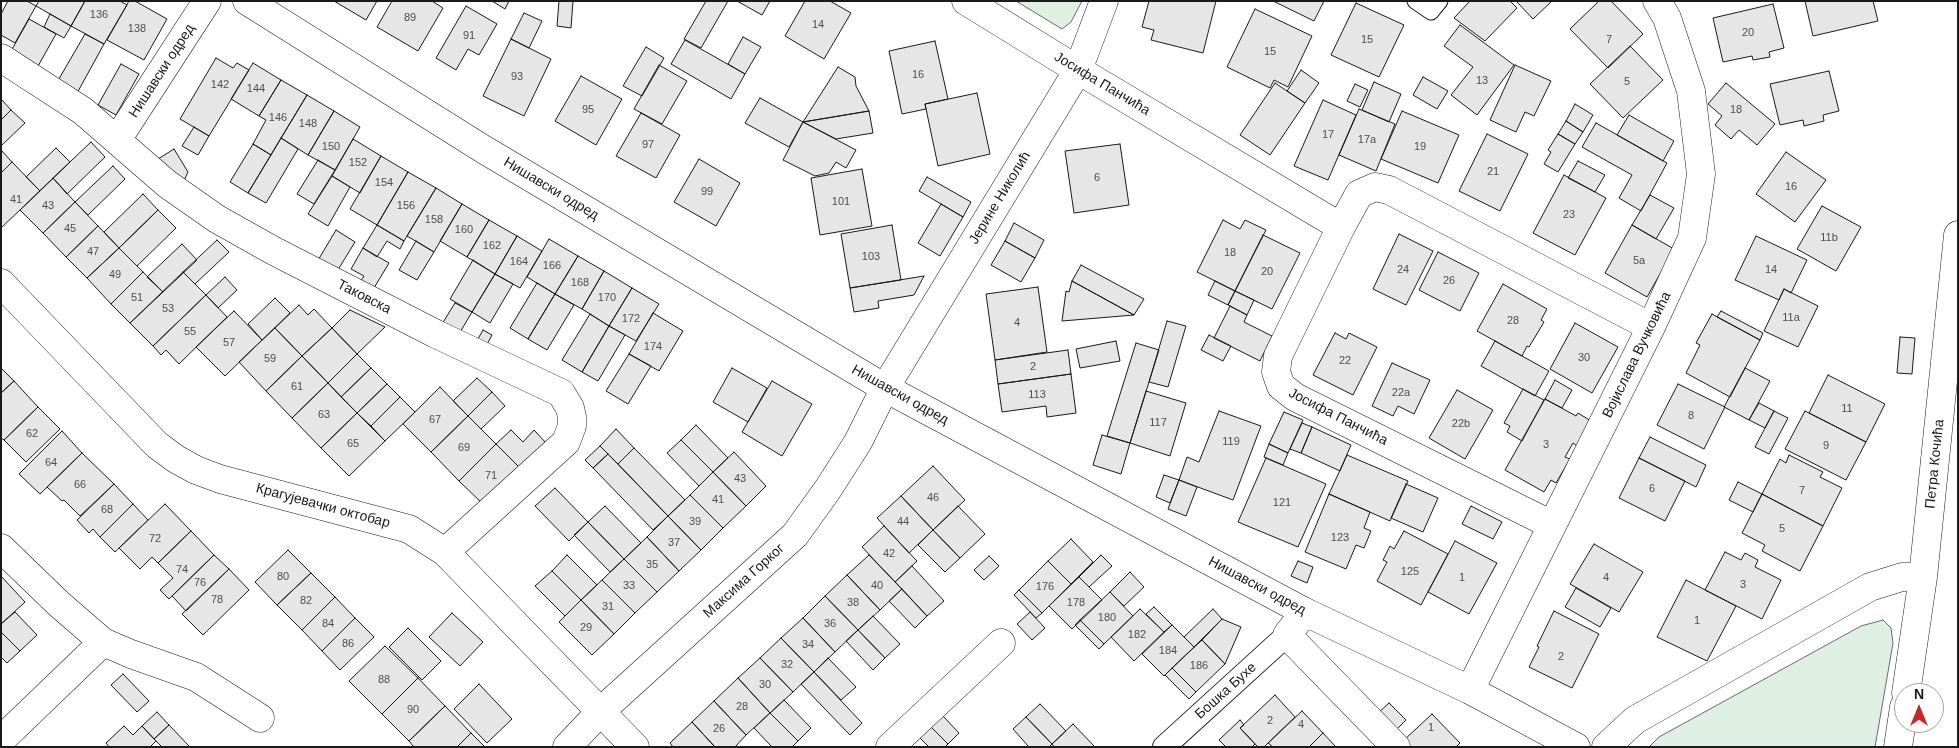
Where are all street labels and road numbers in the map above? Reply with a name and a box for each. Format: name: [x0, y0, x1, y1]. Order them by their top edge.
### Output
street label: Нишавски одред: [126, 21, 198, 121]
street label: Јосифа Панчића: [1051, 49, 1153, 119]
street label: Јерине Николић: [966, 149, 1034, 247]
street label: Нишавски одред: [500, 154, 602, 224]
street label: Таковска: [334, 276, 394, 318]
street label: Војислава Вучковића: [1599, 289, 1675, 421]
street label: Нишавски одред: [849, 361, 951, 429]
street label: Јосифа Панчића: [1286, 385, 1390, 449]
street label: Петра Кочића: [1922, 419, 1948, 509]
street label: Крагујевачки октобар: [254, 480, 392, 532]
street label: Максима Горког: [700, 540, 788, 622]
street label: Нишавски одред: [1205, 553, 1309, 619]
street label: Бошка Бухе: [1192, 659, 1260, 723]

